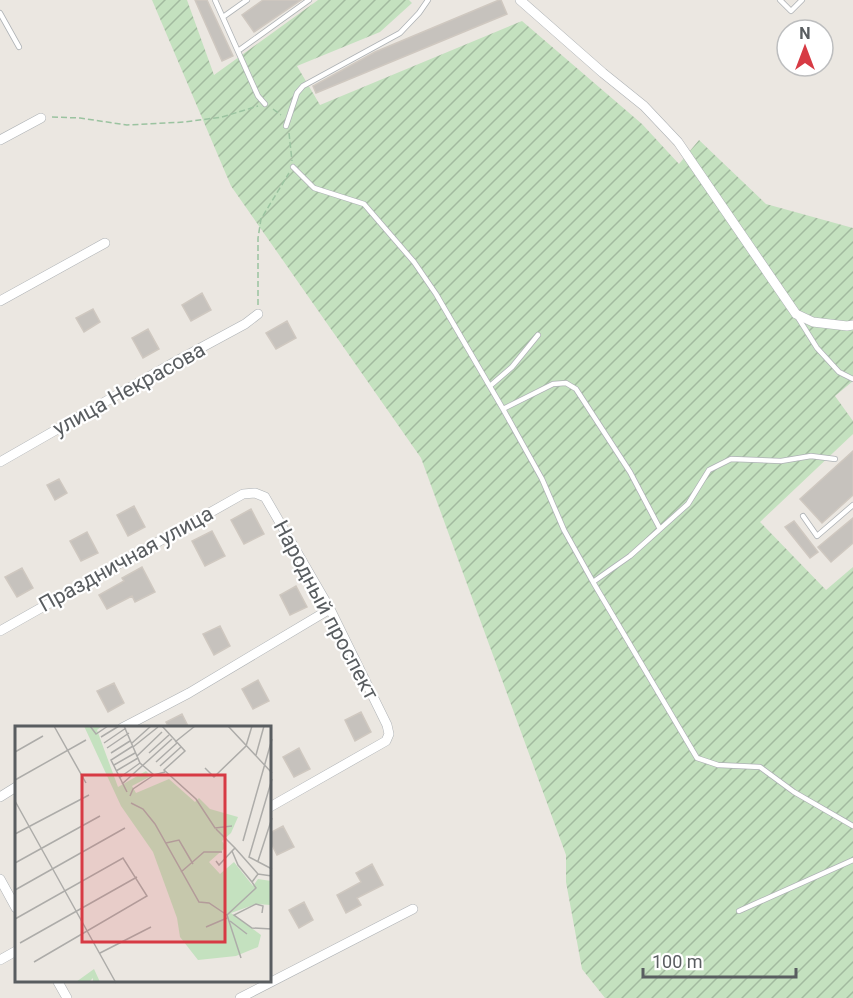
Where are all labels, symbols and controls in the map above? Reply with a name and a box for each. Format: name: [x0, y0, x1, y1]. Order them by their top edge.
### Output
north arrow: [775, 18, 835, 78]
text: N: [799, 24, 811, 43]
street label: улица Некрасова: [49, 337, 209, 441]
street label: Праздничная улица: [35, 501, 217, 617]
street label: Народный проспект: [269, 516, 383, 704]
inset map: [15, 726, 272, 983]
scale bar: [643, 941, 796, 979]
text: 100 m: [652, 951, 703, 972]

